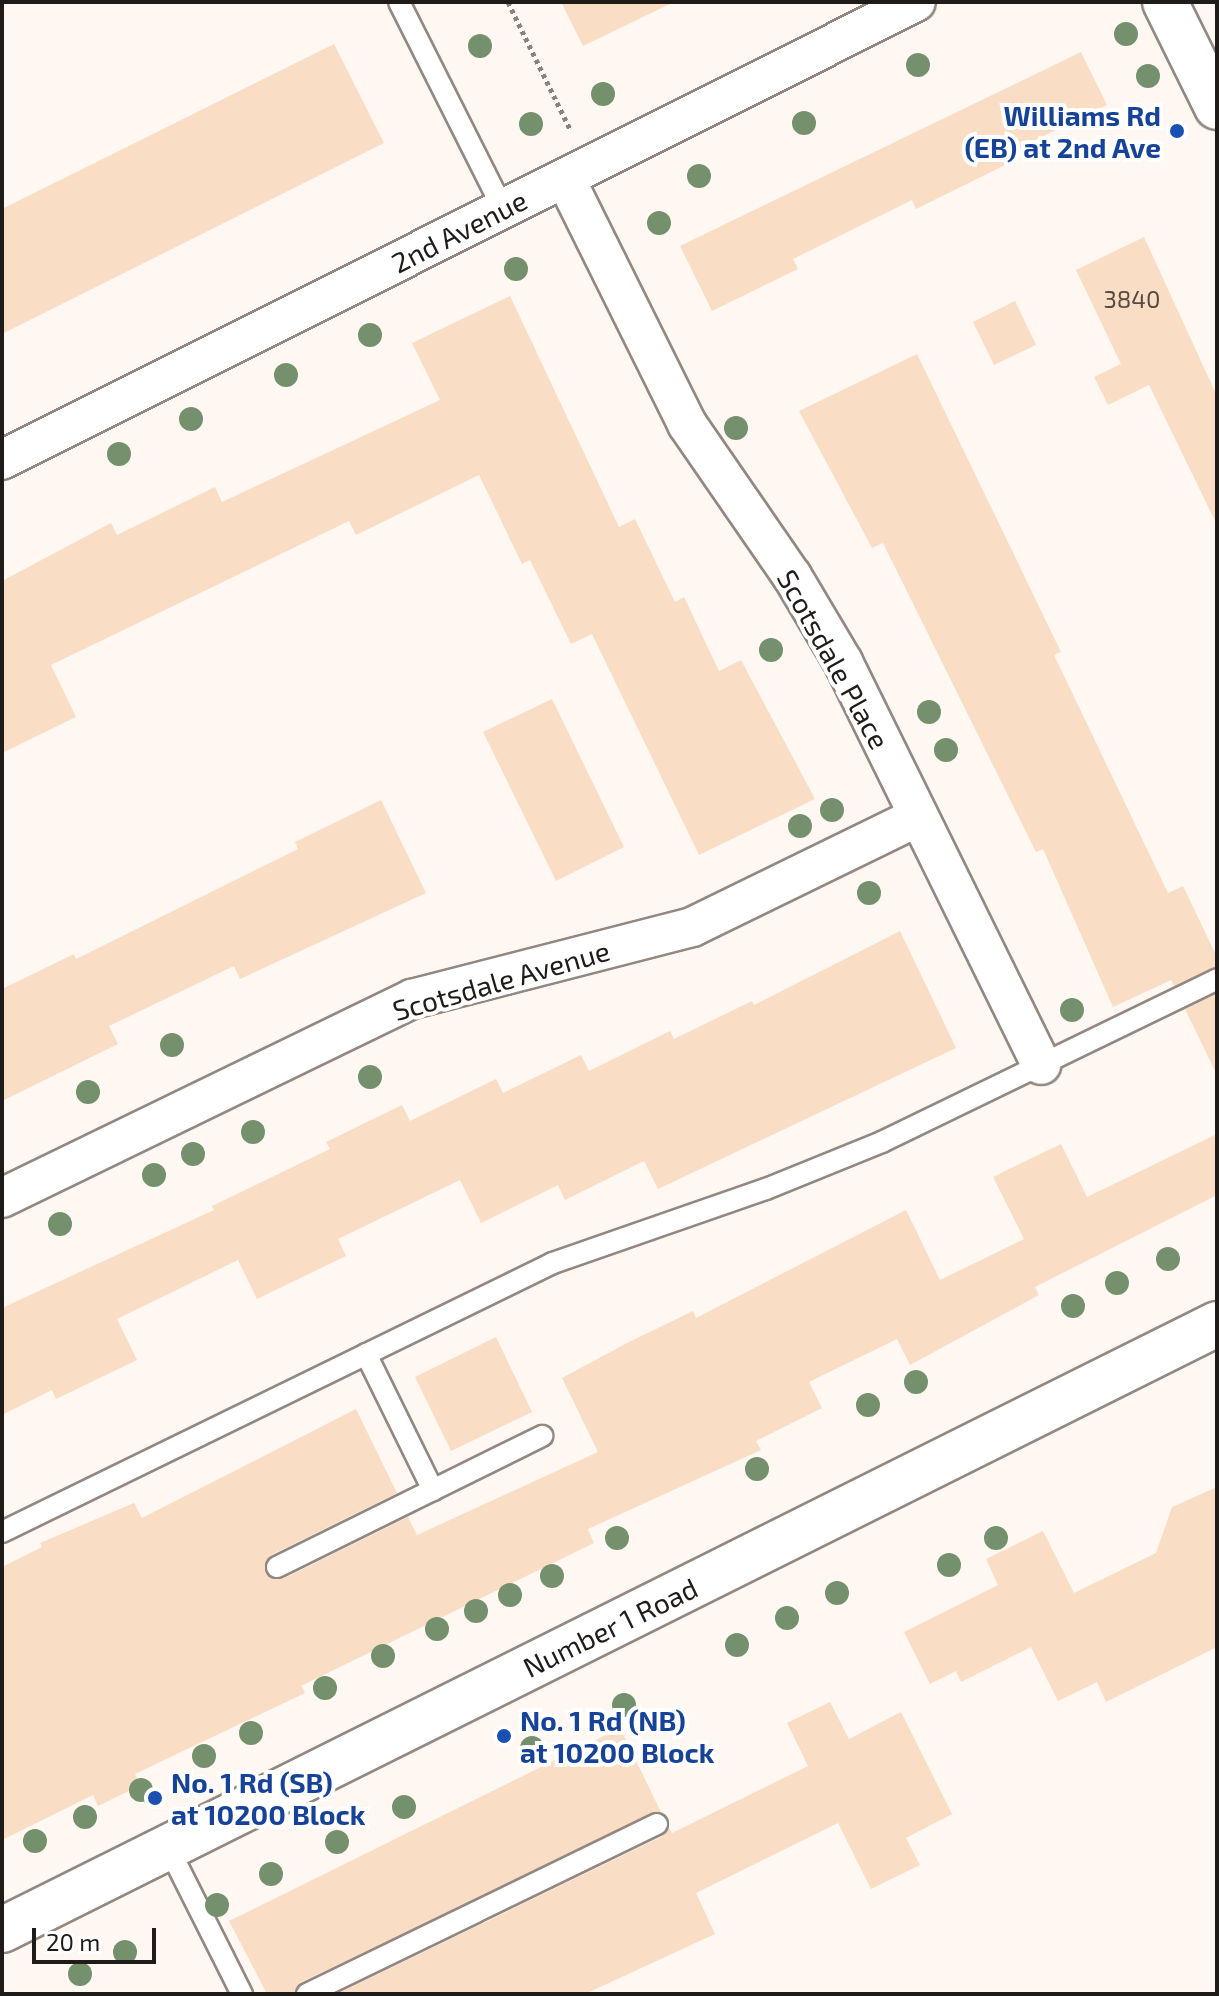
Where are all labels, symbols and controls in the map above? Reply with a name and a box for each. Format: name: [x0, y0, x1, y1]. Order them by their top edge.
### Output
place label: Williams Rd (EB) at 2nd Ave: [964, 98, 1161, 164]
marker: Williams Rd (EB) at 2nd Ave: [1168, 122, 1186, 140]
street label: 2nd Avenue: [385, 182, 533, 280]
house number: 3840: [1103, 285, 1161, 313]
street label: Scotsdale Place: [771, 564, 897, 754]
street label: Scotsdale Avenue: [388, 933, 614, 1027]
street label: Number 1 Road: [517, 1570, 703, 1684]
place label: No. 1 Rd (NB) at 10200 Block: [520, 1703, 714, 1769]
marker: No. 1 Rd (NB) at 10200 Block: [495, 1727, 513, 1745]
place label: No. 1 Rd (SB) at 10200 Block: [171, 1765, 365, 1831]
marker: No. 1 Rd (SB) at 10200 Block: [146, 1789, 164, 1807]
scale bar: [36, 1912, 160, 1962]
text: 20 m: [46, 1927, 100, 1956]

